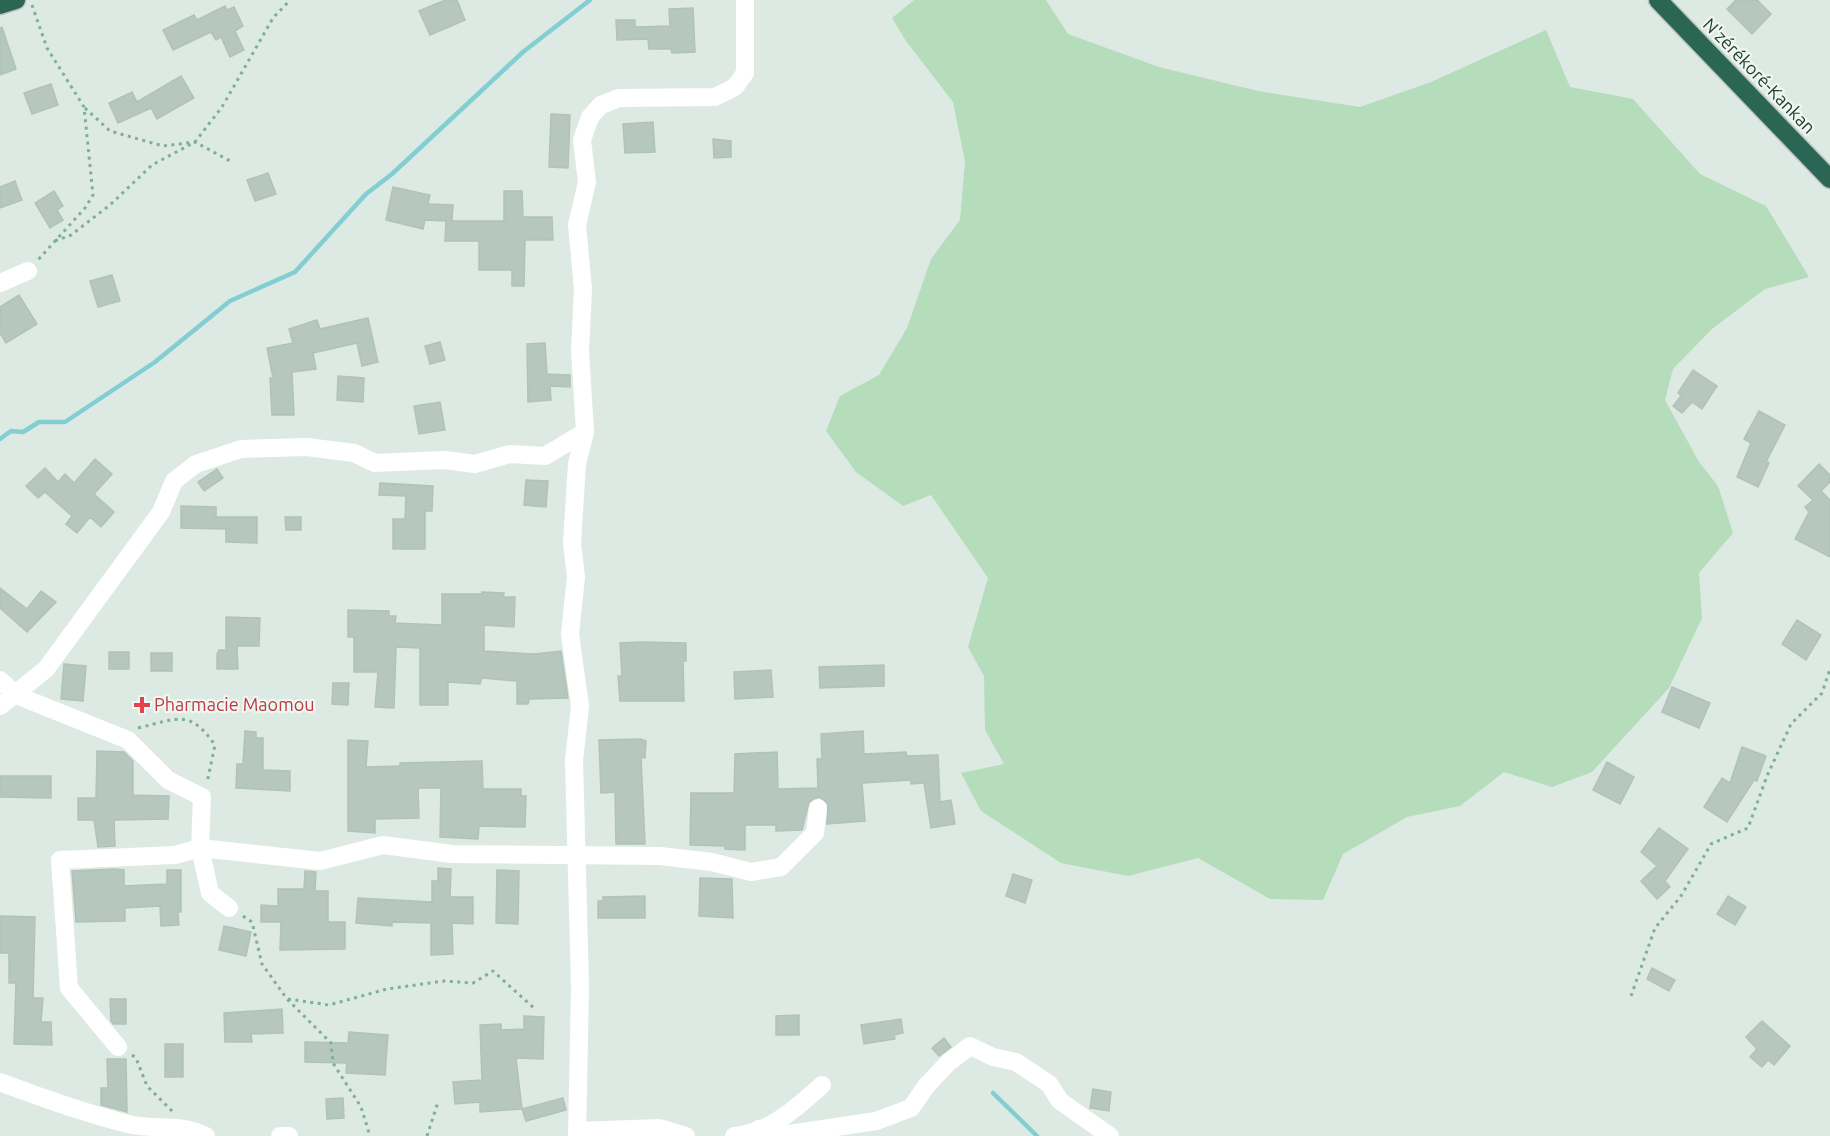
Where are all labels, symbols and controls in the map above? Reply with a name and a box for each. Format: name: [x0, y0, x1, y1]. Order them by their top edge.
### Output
street label: N'zérékoré-Kankan: [1700, 14, 1820, 137]
place label: Pharmacie Maomou: [154, 694, 314, 714]
marker: Pharmacie Maomou: [135, 698, 149, 712]

